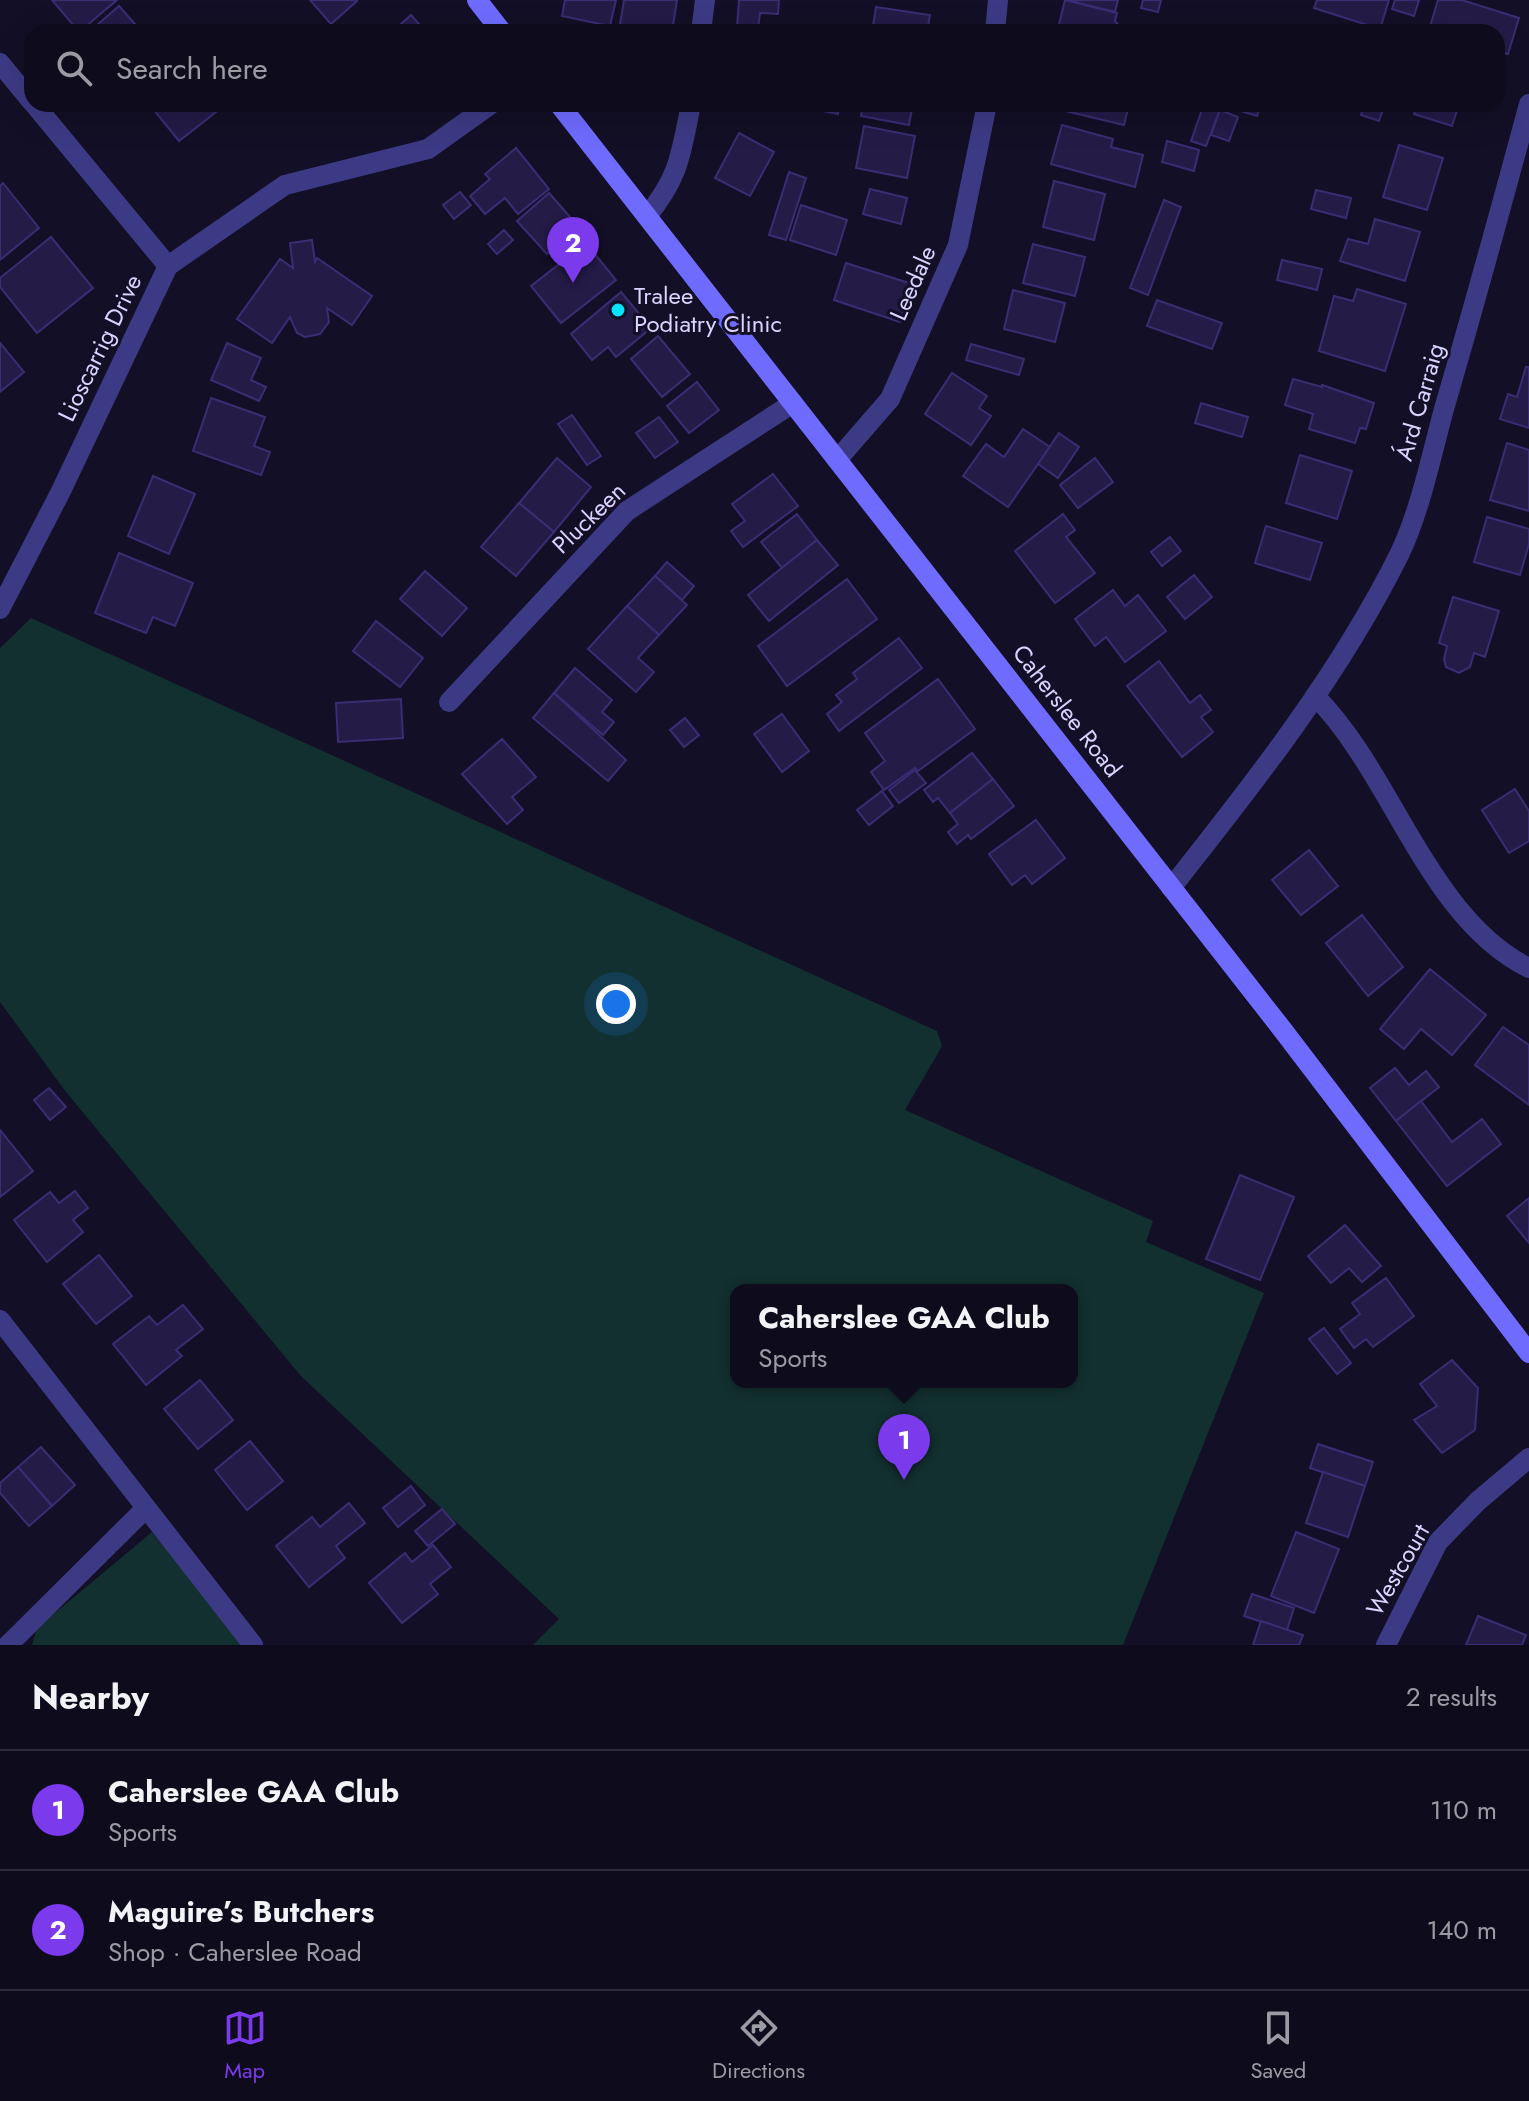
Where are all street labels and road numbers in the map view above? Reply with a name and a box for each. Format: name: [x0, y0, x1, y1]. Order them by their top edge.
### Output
street label: Leedale: [881, 240, 945, 326]
street label: Lioscarrig Drive: [49, 268, 150, 427]
street label: Árd Carraig: [1386, 339, 1453, 465]
street label: Pluckeen: [544, 474, 633, 562]
street label: Caherslee Road: [1004, 637, 1130, 785]
street label: Westcourt: [1357, 1517, 1438, 1622]

